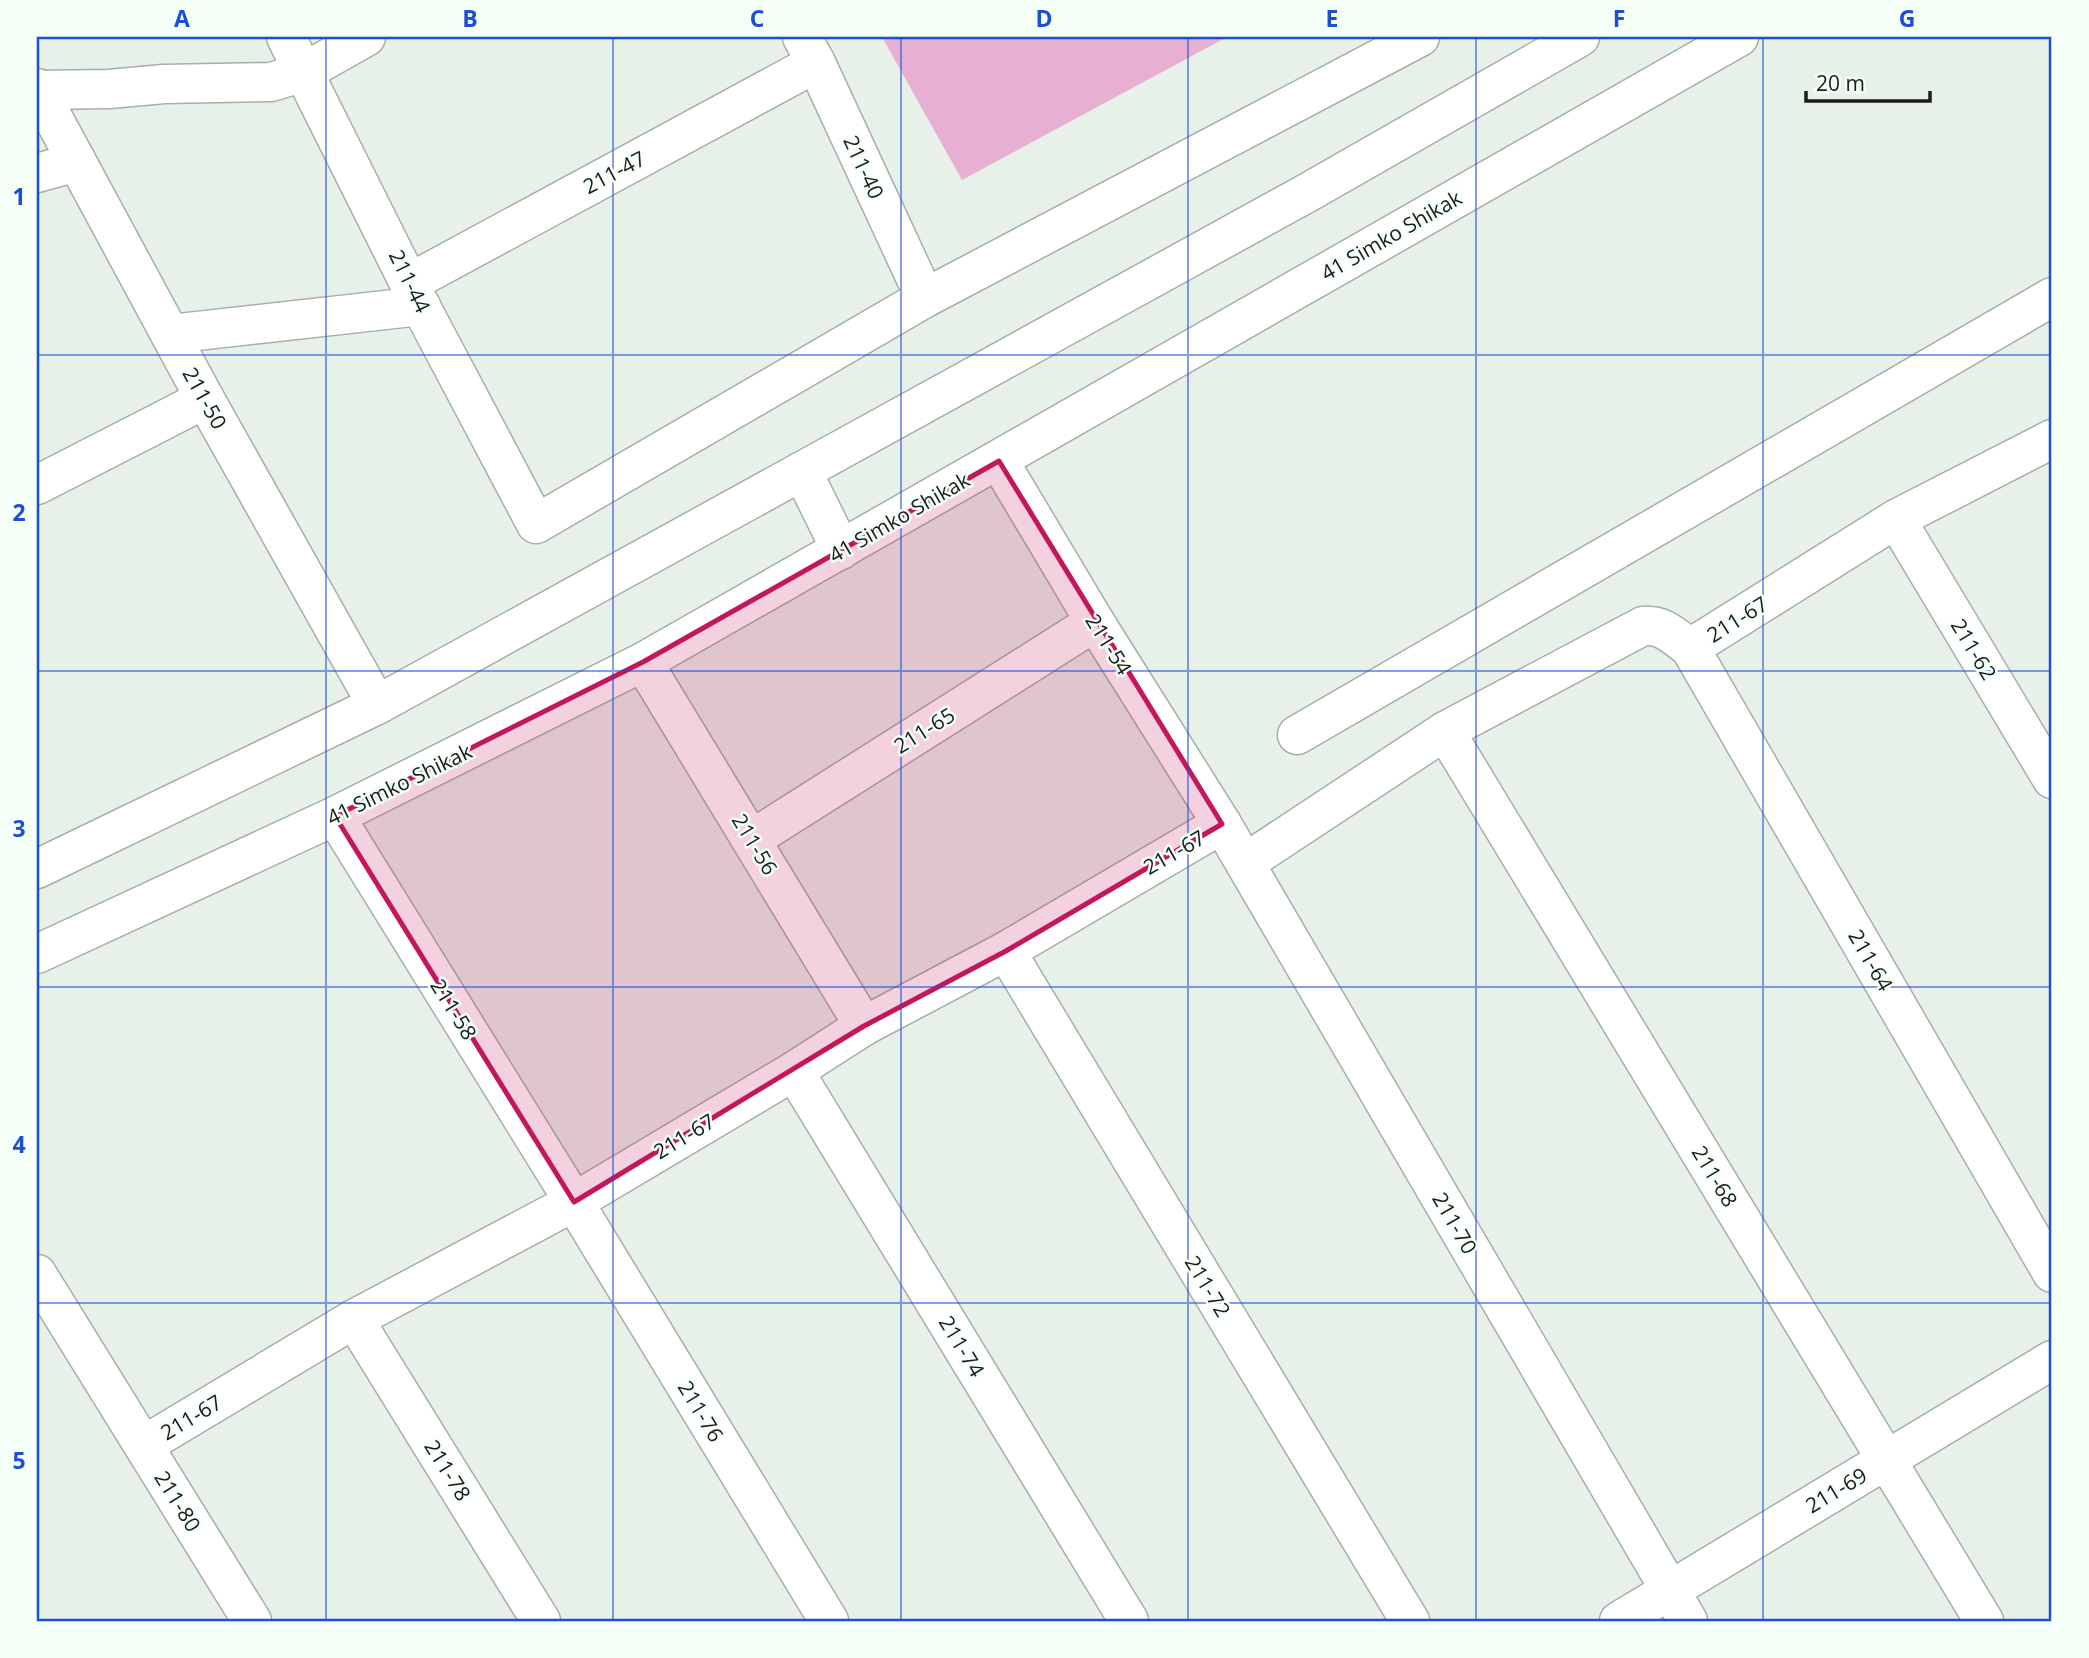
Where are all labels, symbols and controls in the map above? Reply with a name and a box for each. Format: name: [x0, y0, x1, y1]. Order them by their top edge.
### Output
text: A: [174, 2, 190, 34]
text: B: [462, 2, 478, 34]
text: C: [750, 2, 764, 34]
text: D: [1035, 2, 1053, 34]
text: E: [1326, 2, 1338, 34]
text: F: [1613, 2, 1625, 34]
text: G: [1899, 2, 1915, 34]
scale bar: [1806, 60, 1930, 104]
text: 20 m: [1816, 69, 1865, 97]
street label: 211-40: [837, 131, 891, 203]
street label: 211-47: [578, 144, 650, 200]
text: 1: [12, 180, 26, 212]
street label: 41 Simko Shikak: [1315, 183, 1467, 287]
street label: 211-44: [383, 245, 437, 317]
street label: 211-50: [177, 362, 233, 434]
street label: 41 Simko Shikak: [823, 465, 975, 569]
text: 2: [12, 496, 26, 528]
street label: 211-67: [1701, 589, 1773, 649]
street label: 211-54: [1079, 608, 1139, 680]
street label: 211-62: [1945, 613, 2003, 685]
street label: 211-65: [888, 700, 960, 760]
street label: 41 Simko Shikak: [322, 737, 476, 831]
street label: 211-56: [726, 808, 784, 880]
text: 3: [12, 812, 26, 844]
street label: 211-67: [1138, 823, 1210, 881]
street label: 211-64: [1842, 924, 1900, 996]
street label: 211-58: [424, 973, 484, 1045]
street label: 211-67: [648, 1107, 720, 1165]
text: 4: [12, 1128, 26, 1160]
street label: 211-68: [1686, 1140, 1744, 1212]
street label: 211-70: [1426, 1187, 1484, 1259]
street label: 211-72: [1179, 1250, 1237, 1322]
street label: 211-74: [933, 1310, 991, 1382]
street label: 211-76: [672, 1375, 730, 1447]
street label: 211-67: [155, 1388, 227, 1446]
street label: 211-78: [418, 1434, 478, 1506]
text: 5: [12, 1444, 26, 1476]
street label: 211-69: [1800, 1461, 1872, 1519]
street label: 211-80: [148, 1465, 208, 1537]

